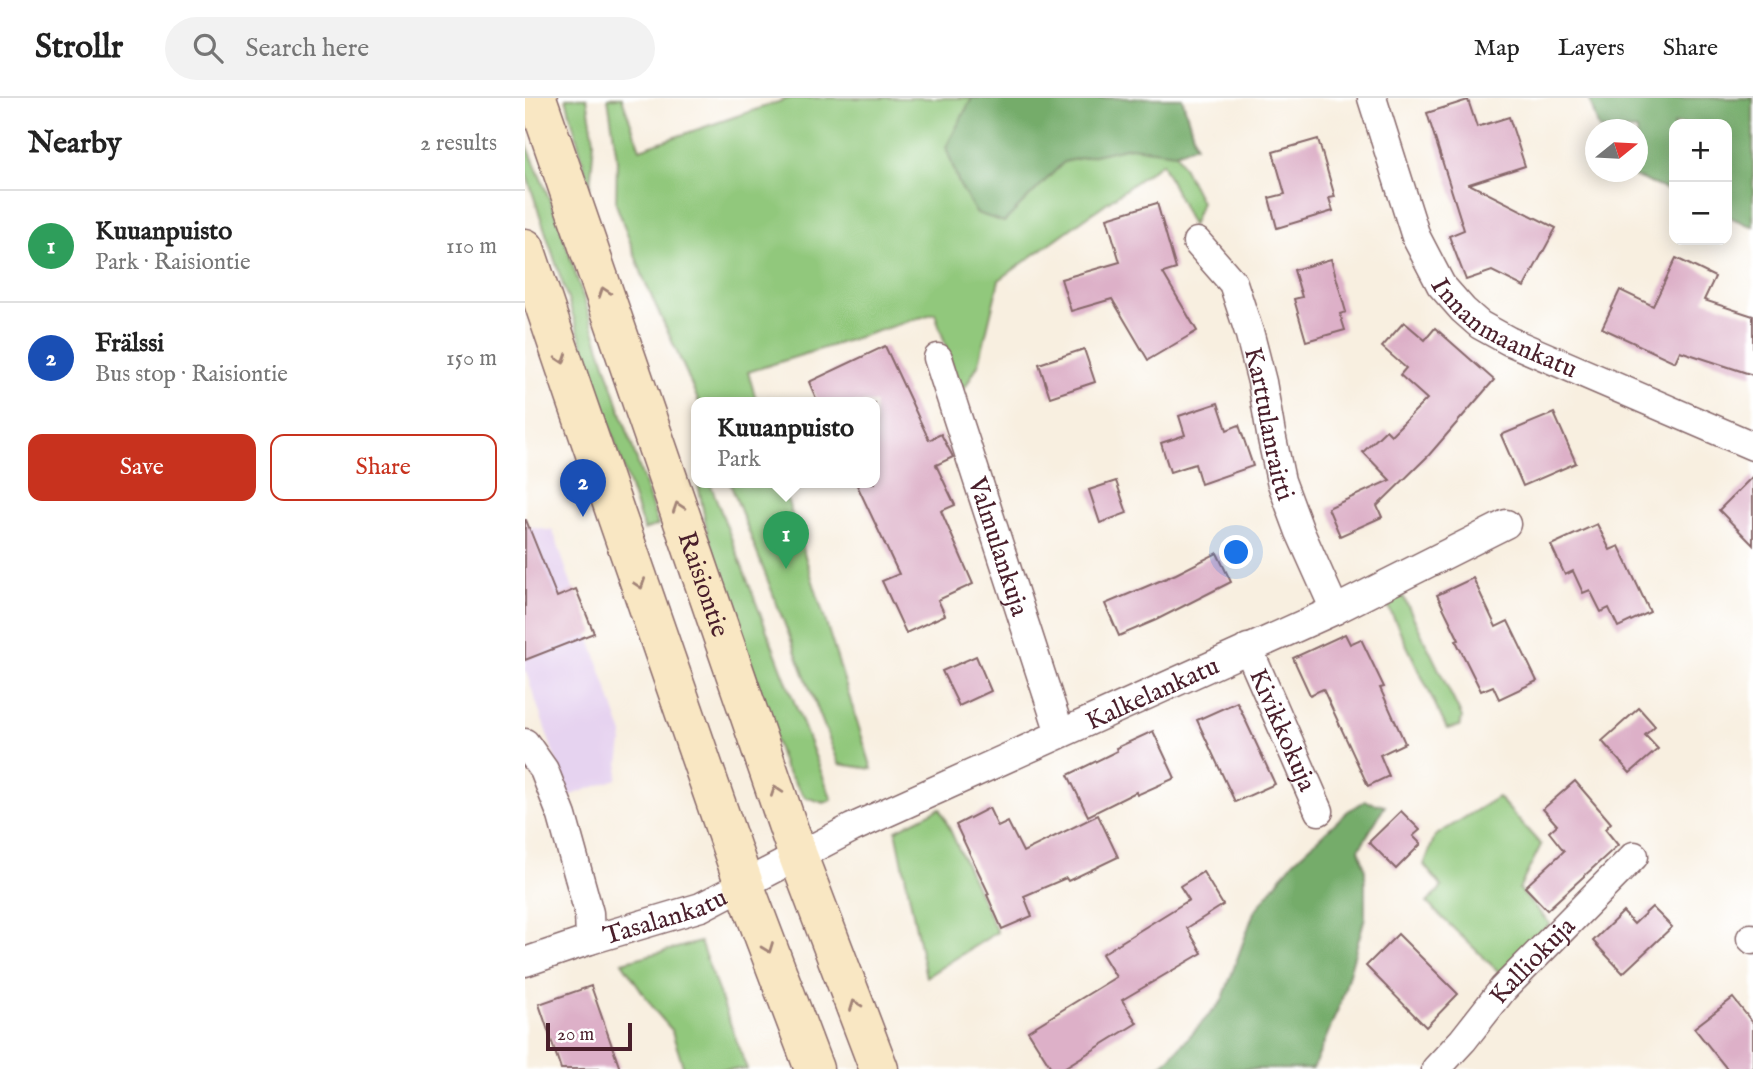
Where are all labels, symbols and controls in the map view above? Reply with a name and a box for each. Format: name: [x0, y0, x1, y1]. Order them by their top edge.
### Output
search box: [165, 17, 655, 80]
text: Strollr: [35, 27, 123, 69]
icon: search: [189, 29, 227, 67]
text: Search here: [245, 32, 369, 65]
text: Map: [1474, 33, 1520, 64]
text: Layers: [1558, 33, 1625, 64]
text: Share: [1663, 33, 1718, 64]
north arrow: [1585, 119, 1648, 182]
map controls: [1669, 119, 1732, 245]
button: +: [1669, 119, 1732, 182]
text: Nearby: [28, 125, 121, 163]
text: 2 results: [420, 129, 497, 158]
button: −: [1669, 182, 1732, 245]
text: Kuuanpuisto: [95, 215, 232, 248]
text: 1: [47, 232, 55, 261]
text: 110 m: [446, 232, 497, 261]
text: Park · Raisiontie: [95, 248, 250, 277]
street label: Innanmaankatu: [1422, 273, 1582, 386]
one-way arrow: [598, 286, 612, 298]
text: Frälssi: [95, 327, 164, 360]
text: 2: [46, 344, 56, 373]
text: 150 m: [446, 344, 497, 373]
street label: Karttulanraitti: [1236, 344, 1302, 505]
one-way arrow: [554, 353, 568, 365]
text: Bus stop · Raisiontie: [95, 360, 288, 389]
popup: [691, 397, 880, 488]
text: Kuuanpuisto: [717, 412, 854, 445]
button: Save: [28, 434, 256, 501]
button: Share: [270, 434, 497, 501]
text: Park: [717, 445, 761, 474]
pin: 2: [560, 459, 606, 517]
street label: Valmulankuja: [960, 472, 1036, 621]
one-way arrow: [672, 501, 686, 513]
pin: 1: [763, 511, 809, 569]
street label: Raisiontie: [670, 527, 736, 642]
your location: [1219, 535, 1253, 569]
one-way arrow: [632, 577, 646, 590]
street label: Kalkelankatu: [1081, 650, 1224, 738]
street label: Kivikkokuja: [1241, 664, 1324, 797]
one-way arrow: [770, 786, 784, 798]
street label: Tasalankatu: [599, 881, 733, 953]
street label: Kalliokuja: [1482, 910, 1583, 1011]
one-way arrow: [760, 942, 774, 954]
one-way arrow: [849, 1000, 863, 1012]
scale bar: [546, 1020, 632, 1052]
text: 20 m: [557, 1023, 594, 1047]

